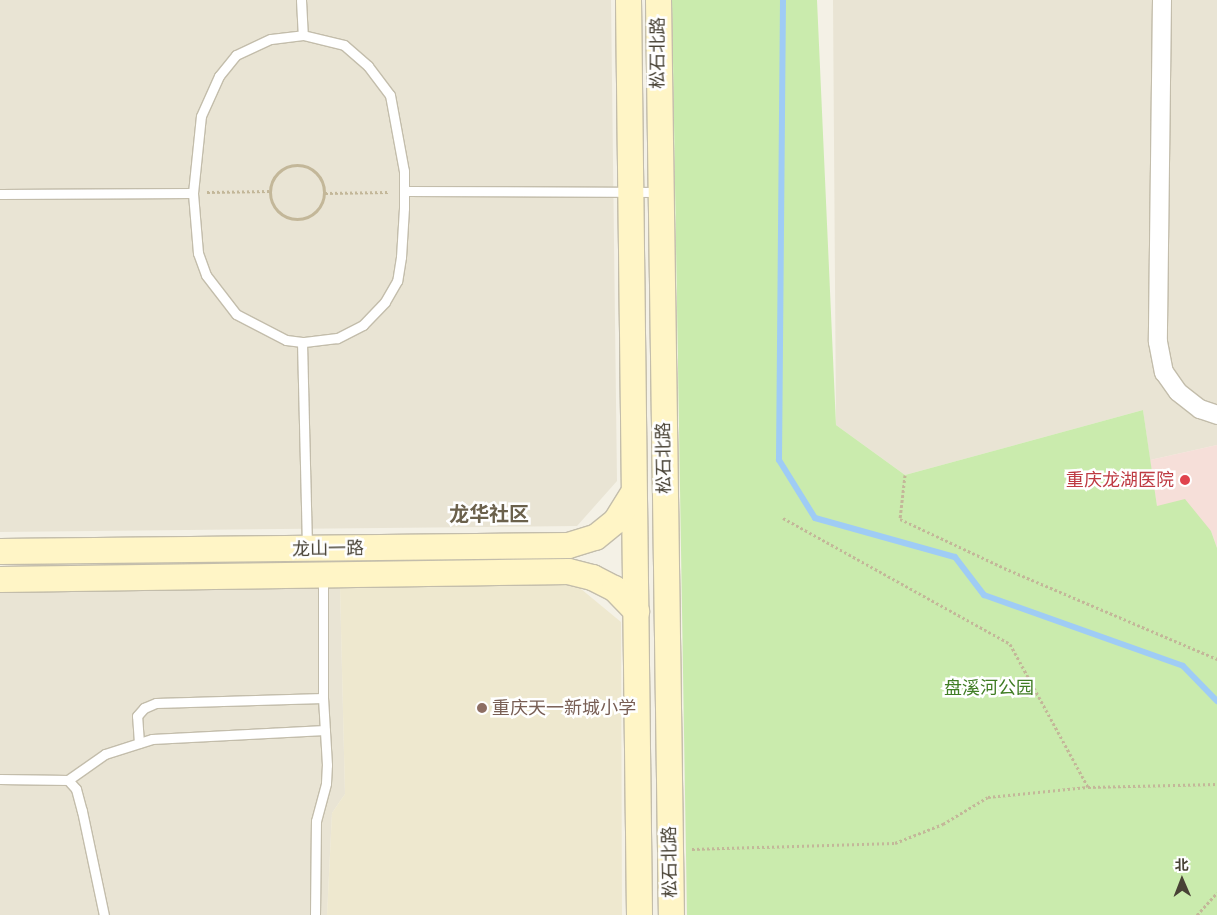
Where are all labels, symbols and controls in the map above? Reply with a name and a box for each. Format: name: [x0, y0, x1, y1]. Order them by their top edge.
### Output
street label: 松石北路: [647, 17, 669, 89]
street label: 松石北路: [653, 422, 675, 494]
place label: 重庆龙湖医院: [1066, 469, 1174, 491]
marker: 重庆龙湖医院: [1178, 473, 1192, 487]
district label: 龙华社区: [449, 502, 529, 526]
street label: 龙山一路: [292, 538, 364, 560]
park label: 盘溪河公园: [944, 677, 1034, 699]
place label: 重庆天一新城小学: [492, 697, 636, 719]
marker: 重庆天一新城小学: [476, 702, 488, 714]
street label: 松石北路: [659, 826, 681, 898]
north arrow: [1157, 855, 1207, 905]
text: 北: [1175, 857, 1189, 873]

